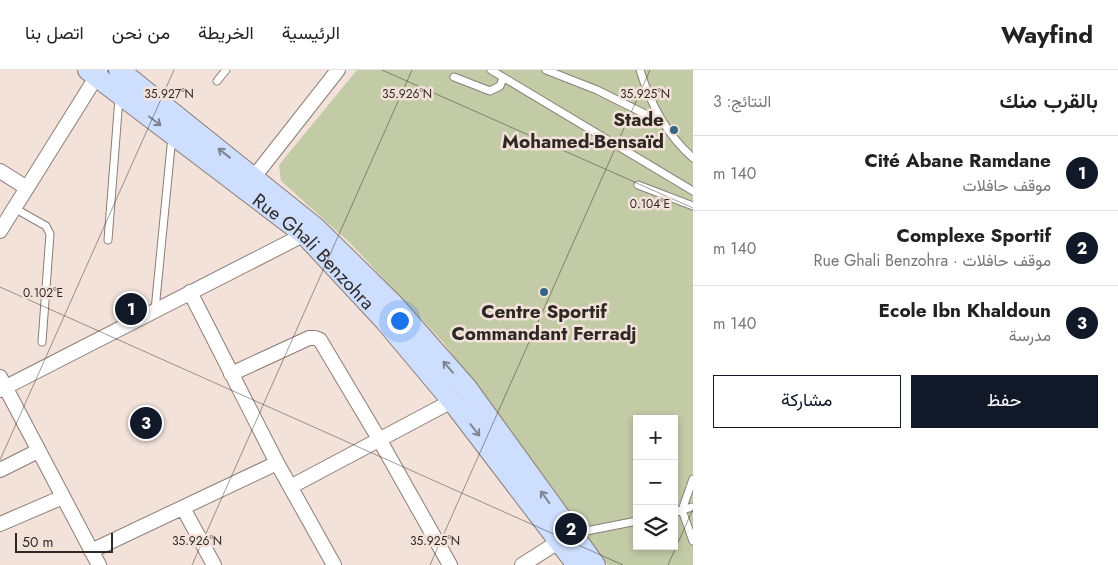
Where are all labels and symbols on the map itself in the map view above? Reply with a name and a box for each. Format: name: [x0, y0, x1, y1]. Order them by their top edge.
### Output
text: 35.927°N: [144, 85, 194, 103]
text: 35.926°N: [382, 85, 432, 103]
text: 35.925°N: [620, 85, 670, 103]
place label: Stade Mohamed-Bensaïd: [502, 106, 664, 155]
one-way arrow: [148, 116, 162, 126]
marker: Stade Mohamed-Bensaïd: [668, 124, 680, 136]
one-way arrow: [217, 148, 230, 159]
street label: Rue Ghali Benzohra: [247, 187, 381, 316]
text: 0.104°E: [630, 195, 670, 213]
text: 0.102°E: [23, 284, 63, 302]
marker: Centre Sportif Commandant Ferradj: [538, 286, 550, 298]
pin: 1: [115, 290, 147, 328]
place label: Centre Sportif Commandant Ferradj: [451, 298, 637, 347]
your location: [387, 308, 413, 334]
one-way arrow: [442, 361, 454, 374]
pin: 3: [130, 404, 162, 442]
one-way arrow: [470, 423, 480, 437]
one-way arrow: [540, 491, 551, 504]
pin: 2: [555, 510, 587, 548]
scale bar: [15, 530, 112, 553]
text: 35.926°N: [172, 532, 222, 550]
text: 35.925°N: [410, 532, 460, 550]

